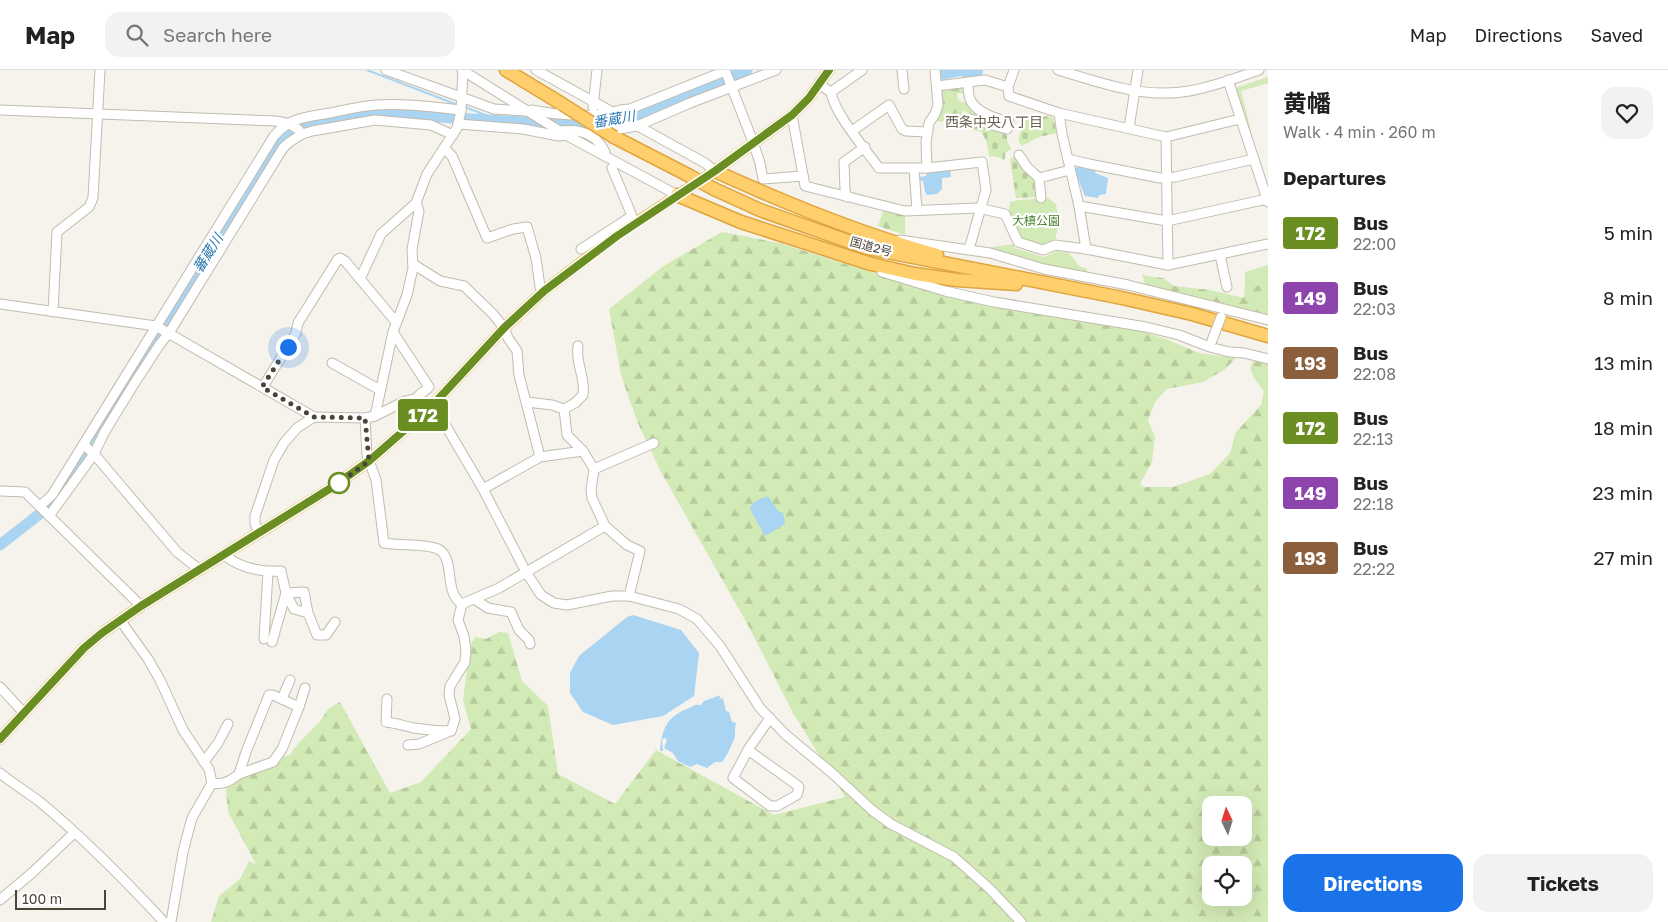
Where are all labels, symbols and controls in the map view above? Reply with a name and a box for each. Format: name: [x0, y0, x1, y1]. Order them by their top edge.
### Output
search box: [105, 12, 455, 57]
text: Map: [25, 20, 75, 49]
icon: search: [123, 21, 151, 49]
text: Search here: [163, 23, 272, 46]
text: Map: [1410, 24, 1446, 46]
text: Directions: [1474, 24, 1562, 46]
text: Saved: [1590, 24, 1643, 46]
button: heart: [1601, 87, 1653, 139]
text: 黄幡: [1283, 88, 1331, 117]
water label: 番蔵川: [592, 107, 638, 130]
district label: 西条中央八丁目: [945, 113, 1043, 130]
text: Walk · 4 min · 260 m: [1283, 122, 1436, 142]
text: Departures: [1283, 166, 1386, 189]
text: Bus: [1353, 211, 1388, 234]
park label: 大槙公園: [1012, 213, 1060, 228]
text: 5 min: [1604, 221, 1653, 244]
text: 172: [1295, 222, 1326, 244]
water label: 蕃蔵川: [189, 229, 227, 275]
street label: 国道2号: [848, 234, 894, 259]
text: 22:00: [1353, 234, 1396, 254]
text: Bus: [1353, 276, 1388, 299]
text: 8 min: [1603, 286, 1653, 309]
text: 149: [1295, 287, 1326, 309]
text: 22:03: [1353, 299, 1396, 319]
your location: [276, 335, 301, 360]
text: Bus: [1353, 341, 1388, 364]
text: 13 min: [1594, 351, 1653, 374]
text: 193: [1295, 352, 1326, 374]
text: 22:08: [1353, 364, 1396, 384]
line badge: 172: [394, 399, 452, 431]
text: 172: [408, 404, 438, 426]
text: Bus: [1353, 406, 1388, 429]
text: 18 min: [1594, 416, 1653, 439]
text: 172: [1295, 417, 1326, 439]
text: 22:13: [1353, 429, 1393, 449]
text: Bus: [1353, 471, 1388, 494]
unlabelled marker: [328, 472, 350, 494]
text: 23 min: [1593, 481, 1653, 504]
text: 149: [1295, 482, 1326, 504]
text: 22:18: [1353, 494, 1394, 514]
text: Bus: [1353, 536, 1388, 559]
text: 27 min: [1594, 546, 1653, 569]
text: 193: [1295, 547, 1326, 569]
text: 22:22: [1353, 559, 1395, 579]
north arrow: [1202, 796, 1252, 846]
map controls: [1202, 796, 1252, 906]
button: Directions: [1283, 854, 1463, 912]
button: Tickets: [1473, 854, 1653, 912]
button: locate: [1202, 856, 1252, 906]
scale bar: [15, 887, 106, 910]
text: 100 m: [22, 890, 62, 907]

